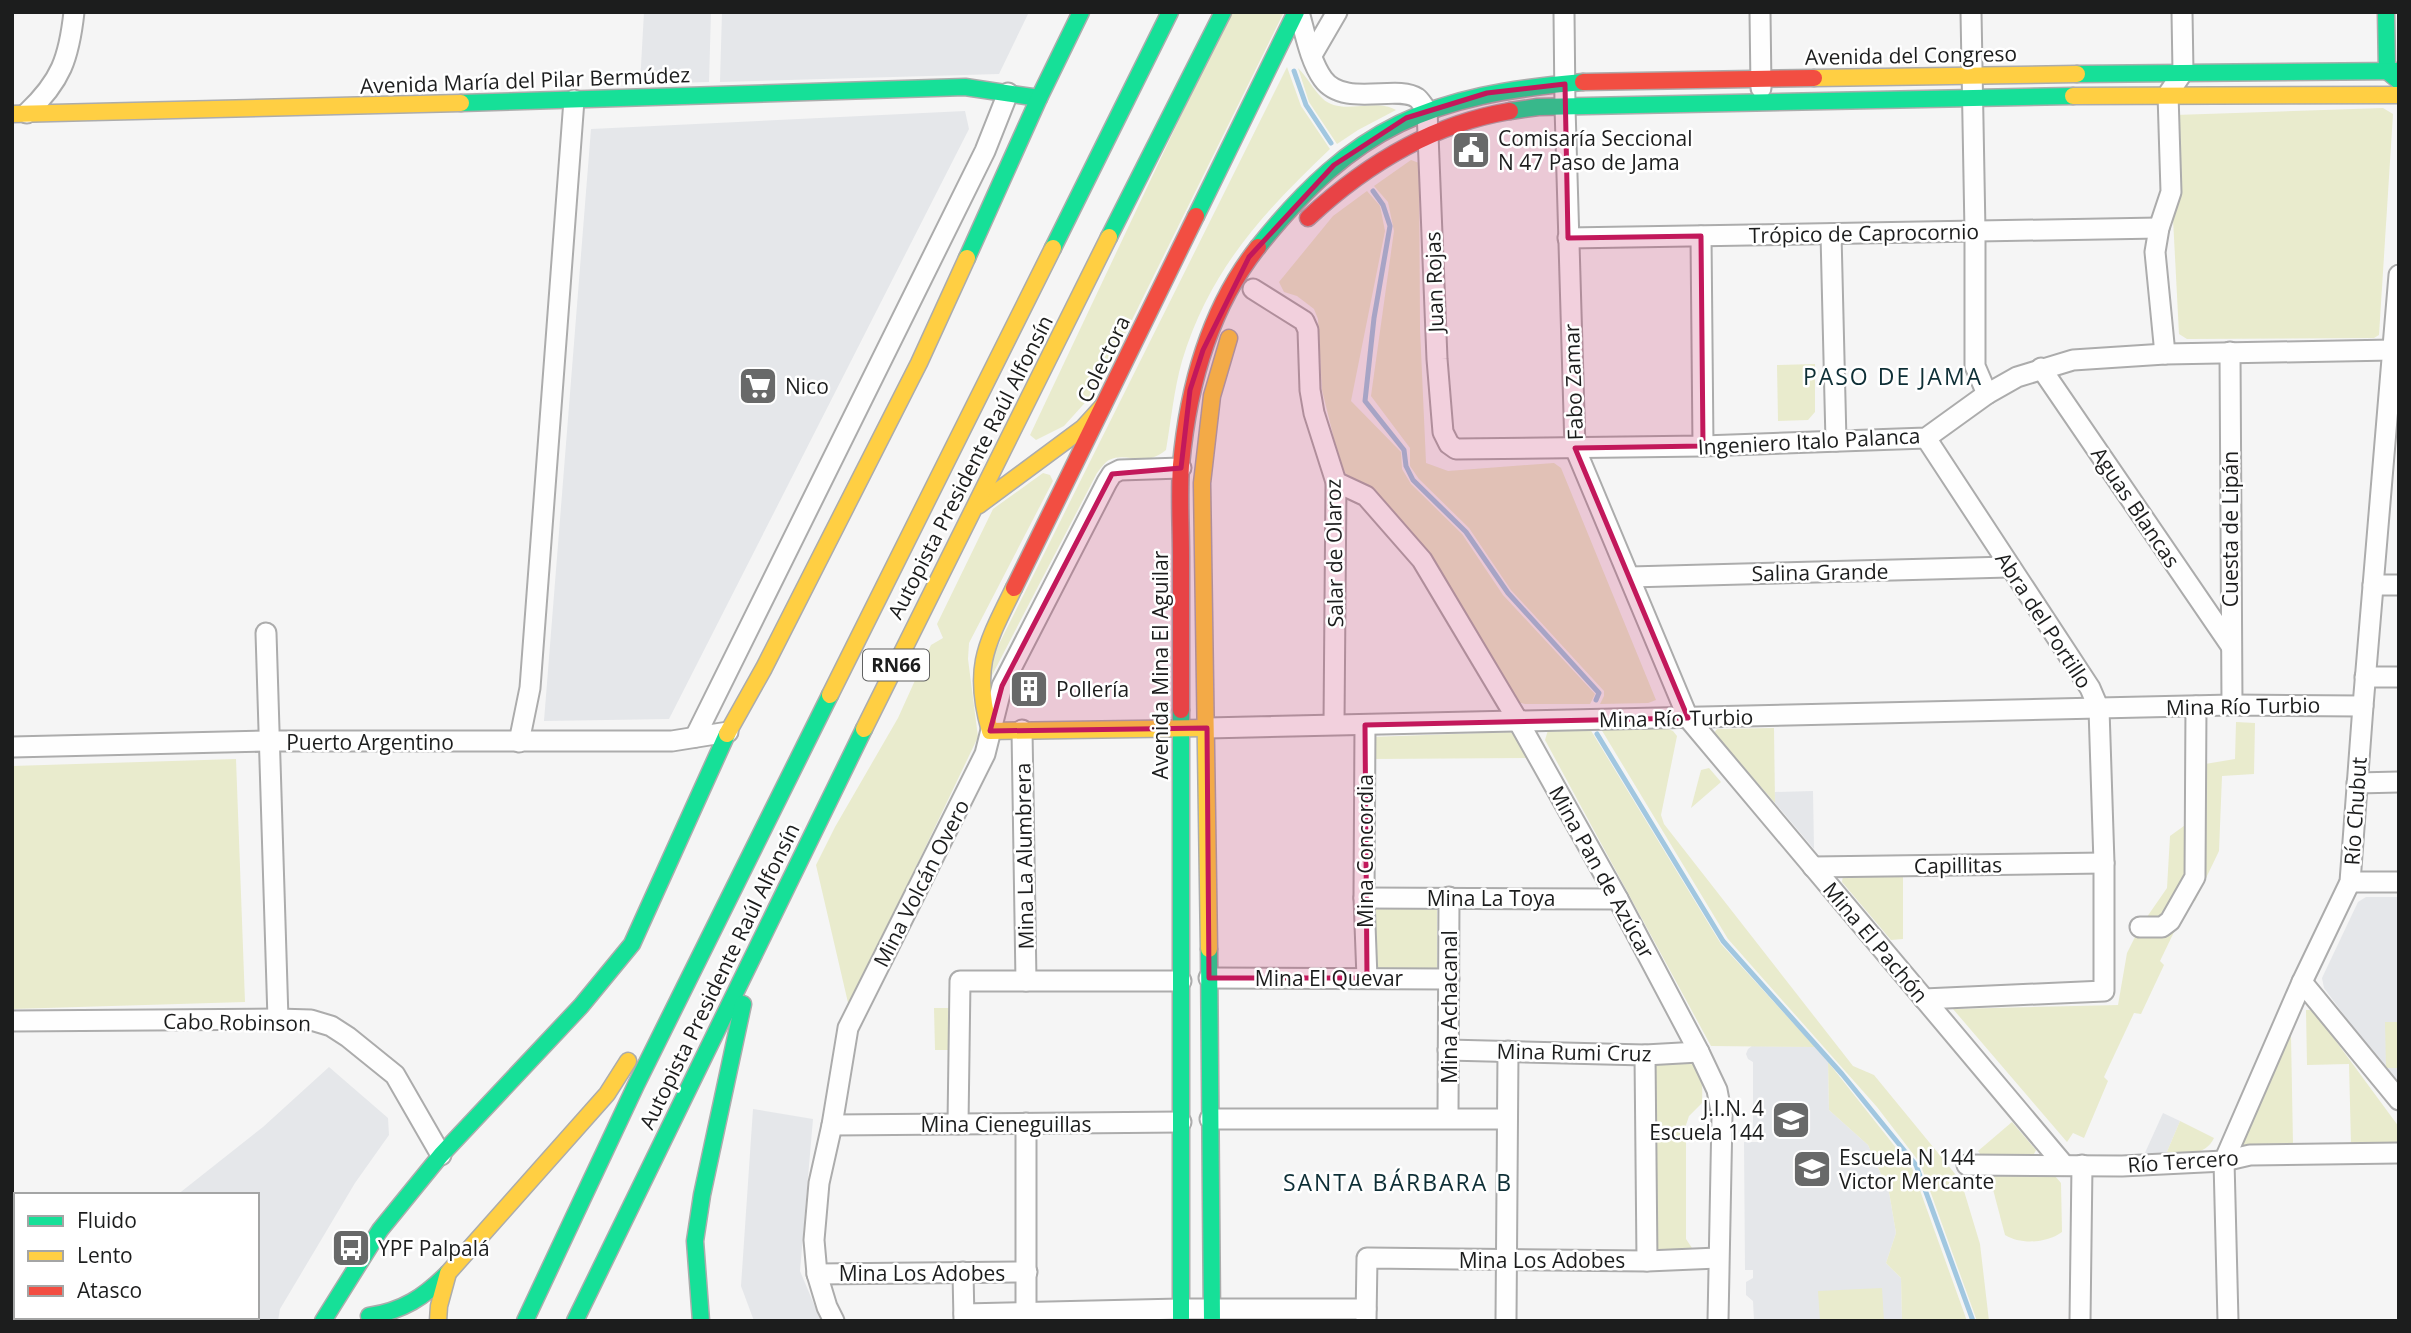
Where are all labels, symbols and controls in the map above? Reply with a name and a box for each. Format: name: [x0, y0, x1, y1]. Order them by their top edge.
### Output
street label: Avenida del Congreso: [1805, 39, 2017, 71]
street label: Avenida María del Pilar Bermúdez: [359, 60, 691, 100]
place label: Comisaría Seccional N 47 Paso de Jama: [1498, 124, 1693, 176]
public building icon: Comisaría Seccional N 47 Paso de Jama: [1450, 129, 1492, 171]
street label: Trópico de Caprocornio: [1749, 217, 1979, 249]
street label: Juan Rojas: [1418, 231, 1450, 335]
street label: Autopista Presidente Raúl Alfonsín: [881, 310, 1059, 624]
street label: Colectora: [1070, 311, 1136, 407]
street label: Fabo Zamar: [1557, 323, 1589, 441]
district label: PASO DE JAMA: [1803, 360, 1983, 392]
supermarket icon: Nico: [737, 365, 779, 407]
place label: Nico: [785, 372, 829, 400]
street label: Ingeniero Italo Palanca: [1697, 421, 1921, 461]
street label: Aguas Blancas: [2085, 441, 2187, 573]
street label: Cuesta de Lipán: [2216, 451, 2244, 607]
street label: Salar de Olaroz: [1319, 478, 1349, 628]
street label: Abra del Portillo: [1989, 546, 2099, 694]
street label: Avenida Mina El Aguilar: [1146, 550, 1174, 779]
street label: Salina Grande: [1751, 557, 1889, 587]
road number: RN66: [863, 650, 929, 680]
building icon: Pollería: [1008, 668, 1050, 710]
place label: Pollería: [1056, 675, 1129, 703]
street label: Mina Río Turbio: [2166, 691, 2320, 721]
street label: Mina Río Turbio: [1599, 703, 1753, 733]
street label: Puerto Argentino: [286, 728, 454, 756]
street label: Río Chubut: [2337, 756, 2373, 866]
street label: Mina La Alumbrera: [1008, 762, 1040, 950]
street label: Mina Concordia: [1351, 774, 1379, 928]
street label: Mina Pan de Azúcar: [1543, 781, 1661, 964]
street label: Mina Volcán Overo: [867, 794, 975, 972]
street label: Autopista Presidente Raúl Alfonsín: [632, 818, 806, 1134]
street label: Capillitas: [1914, 850, 2002, 880]
street label: Mina El Pachón: [1817, 876, 1935, 1008]
street label: Mina La Toya: [1427, 884, 1555, 912]
street label: Mina Achacanal: [1435, 930, 1463, 1084]
street label: Mina El Quevar: [1255, 964, 1404, 992]
street label: Cabo Robinson: [163, 1007, 311, 1037]
street label: Mina Rumi Cruz: [1496, 1037, 1652, 1067]
place label: J.I.N. 4 Escuela 144: [1649, 1094, 1764, 1146]
school or university icon: J.I.N. 4 Escuela 144: [1770, 1099, 1812, 1141]
street label: Mina Cieneguillas: [920, 1110, 1092, 1138]
place label: Escuela N 144 Victor Mercante: [1839, 1143, 1994, 1195]
street label: Río Tercero: [2126, 1143, 2240, 1179]
school or university icon: Escuela N 144 Victor Mercante: [1791, 1148, 1833, 1190]
district label: SANTA BÁRBARA B: [1283, 1166, 1513, 1198]
legend: [14, 1193, 259, 1319]
text: Fluido: [77, 1206, 137, 1234]
bus stop icon: YPF Palpalá: [330, 1227, 372, 1269]
place label: YPF Palpalá: [378, 1234, 490, 1262]
text: Lento: [77, 1241, 133, 1269]
street label: Mina Los Adobes: [1459, 1246, 1625, 1274]
street label: Mina Los Adobes: [839, 1259, 1005, 1287]
text: Atasco: [77, 1276, 142, 1304]

